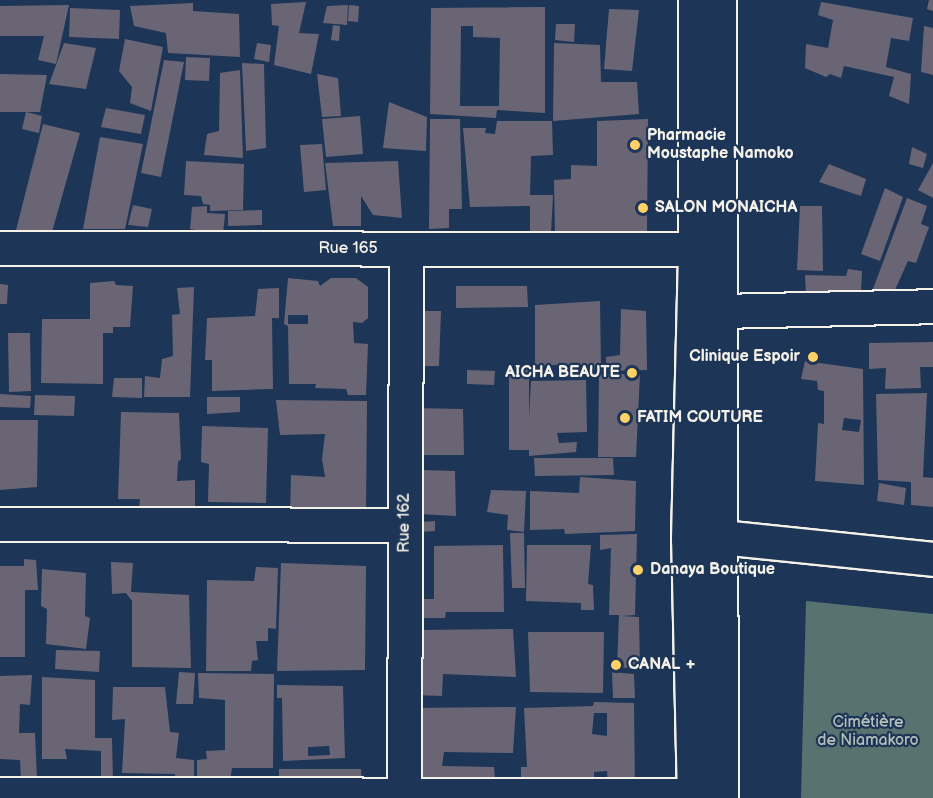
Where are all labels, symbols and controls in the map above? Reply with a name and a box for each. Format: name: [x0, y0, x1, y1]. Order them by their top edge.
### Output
place label: Pharmacie Moustaphe Namoko: [647, 126, 794, 164]
marker: Pharmacie Moustaphe Namoko: [628, 138, 642, 152]
place label: SALON MONAICHA: [655, 198, 797, 218]
marker: SALON MONAICHA: [636, 201, 650, 215]
street label: Rue 165: [318, 239, 378, 259]
place label: Clinique Espoir: [689, 347, 800, 367]
marker: Clinique Espoir: [804, 348, 822, 366]
place label: AICHA BEAUTE: [505, 363, 620, 383]
marker: AICHA BEAUTE: [625, 366, 639, 380]
place label: FATIM COUTURE: [637, 408, 763, 428]
marker: FATIM COUTURE: [618, 411, 632, 425]
street label: Rue 162: [395, 493, 415, 553]
place label: Danaya Boutique: [650, 560, 775, 580]
marker: Danaya Boutique: [631, 563, 645, 577]
place label: CANAL +: [628, 655, 697, 675]
marker: CANAL +: [609, 658, 623, 672]
park label: Cimétière de Niamakoro: [817, 713, 919, 751]

